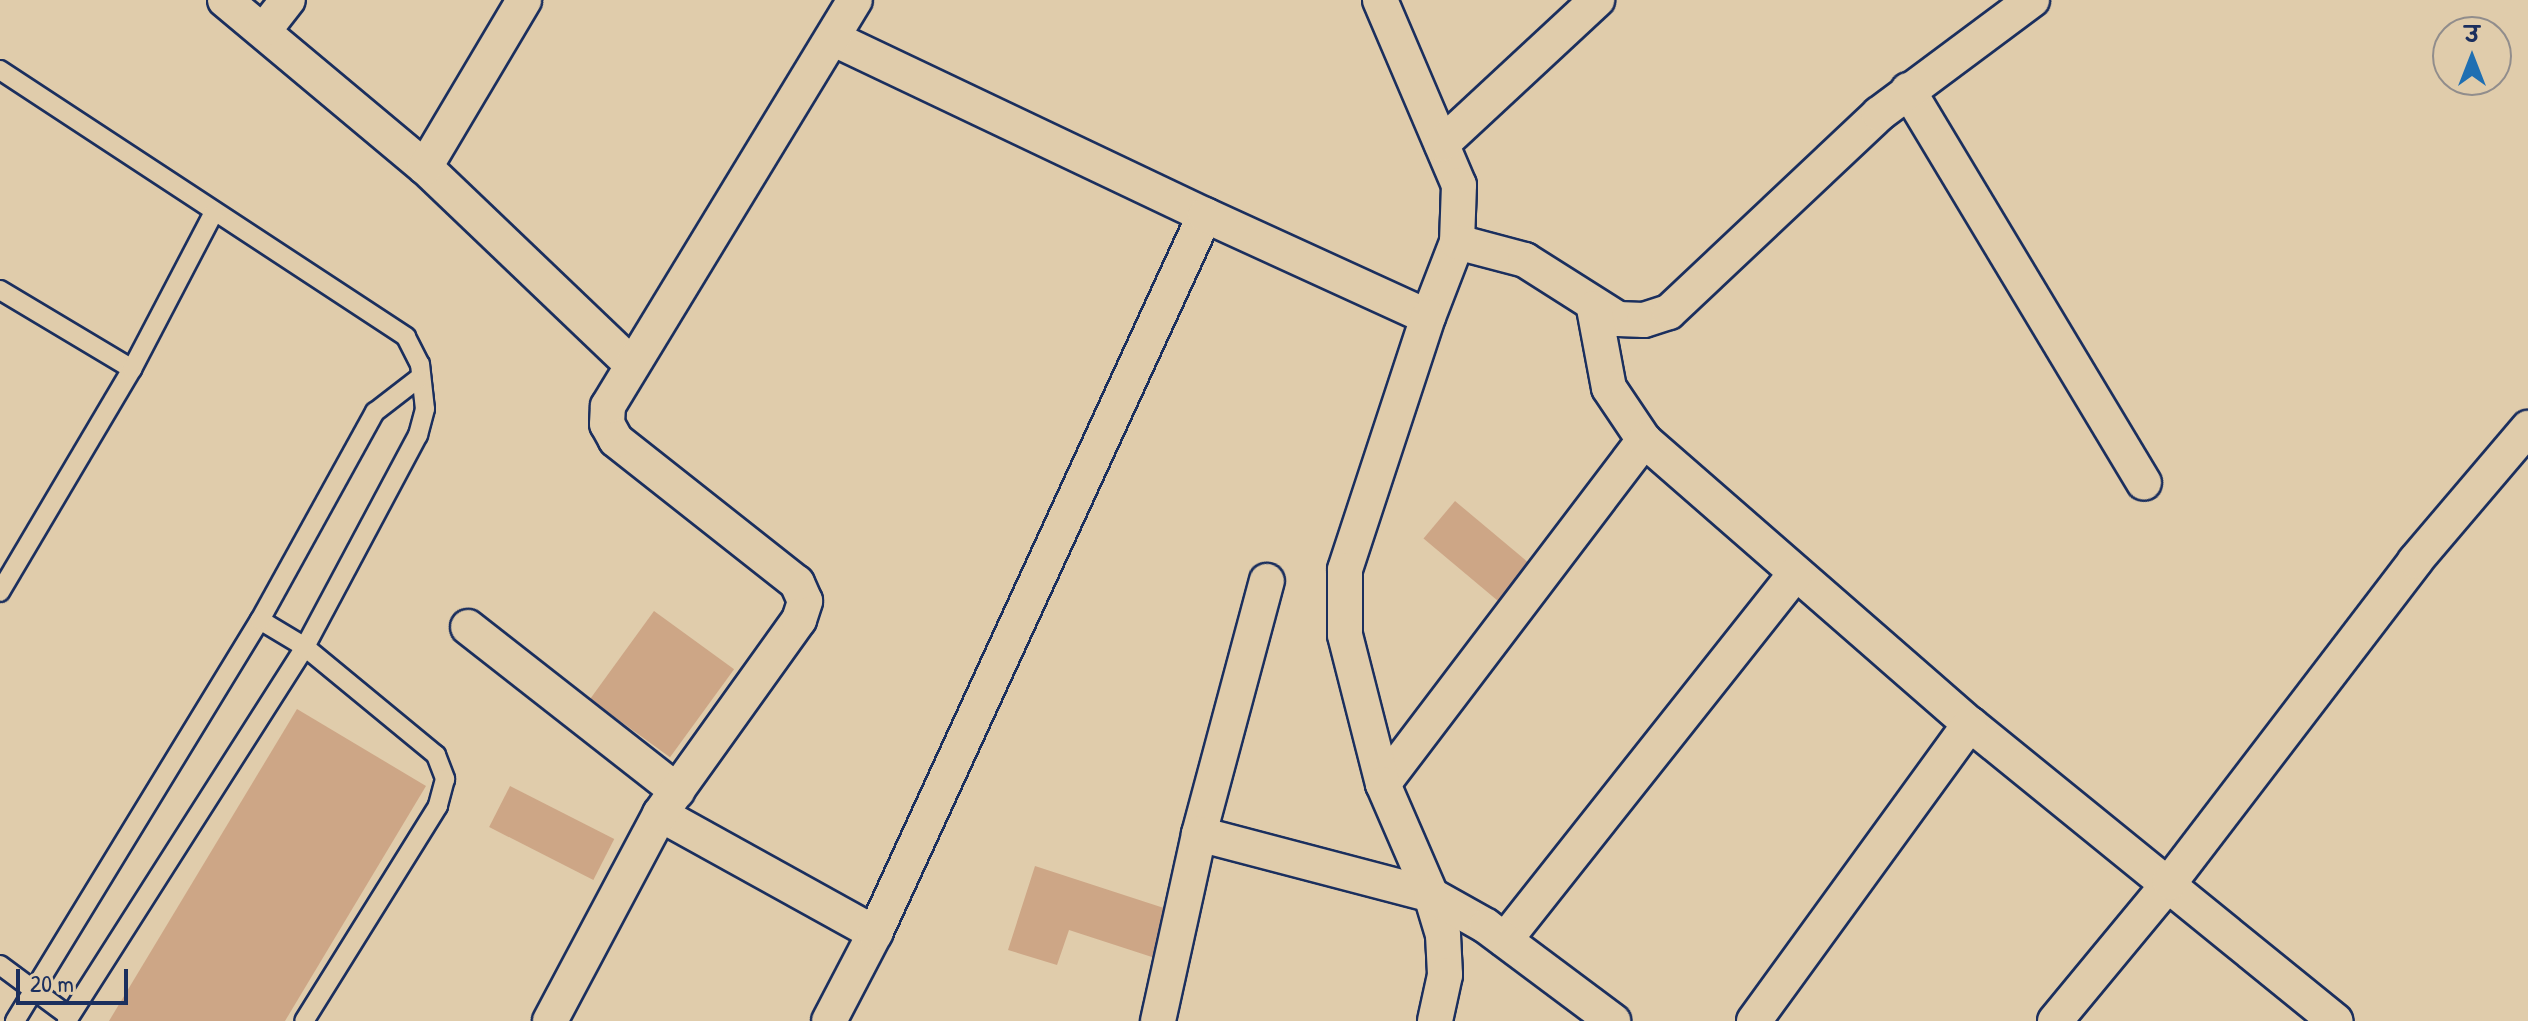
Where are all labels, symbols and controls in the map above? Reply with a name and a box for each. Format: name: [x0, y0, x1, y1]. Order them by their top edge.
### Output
north arrow: [2432, 16, 2512, 96]
text: उ: [2465, 19, 2479, 49]
scale bar: [20, 953, 132, 1003]
text: 20 m: [30, 967, 74, 999]

